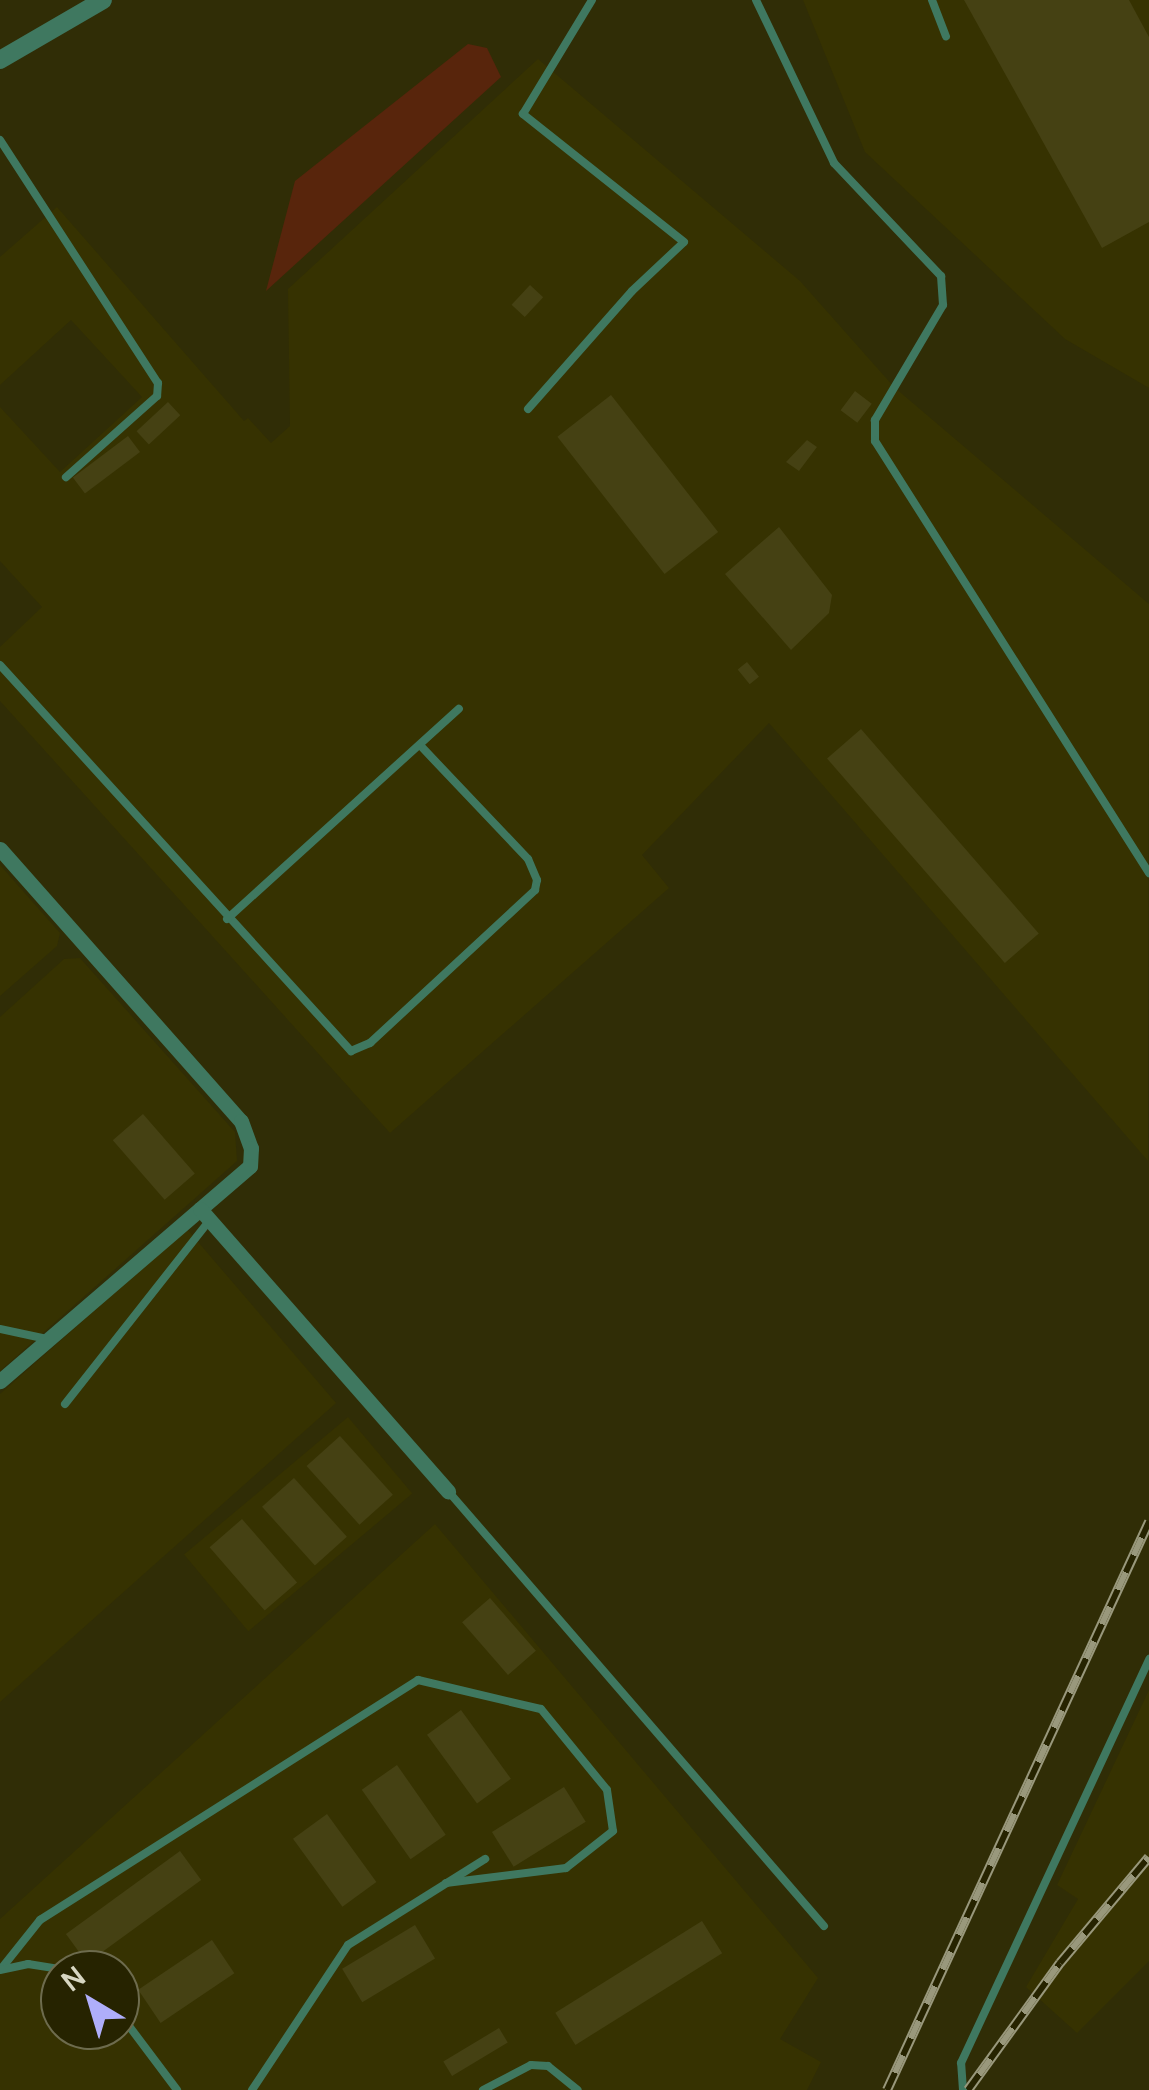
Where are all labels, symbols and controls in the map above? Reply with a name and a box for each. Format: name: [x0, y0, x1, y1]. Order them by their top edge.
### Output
north arrow: [40, 1950, 140, 2050]
text: N: [53, 1957, 92, 1999]

